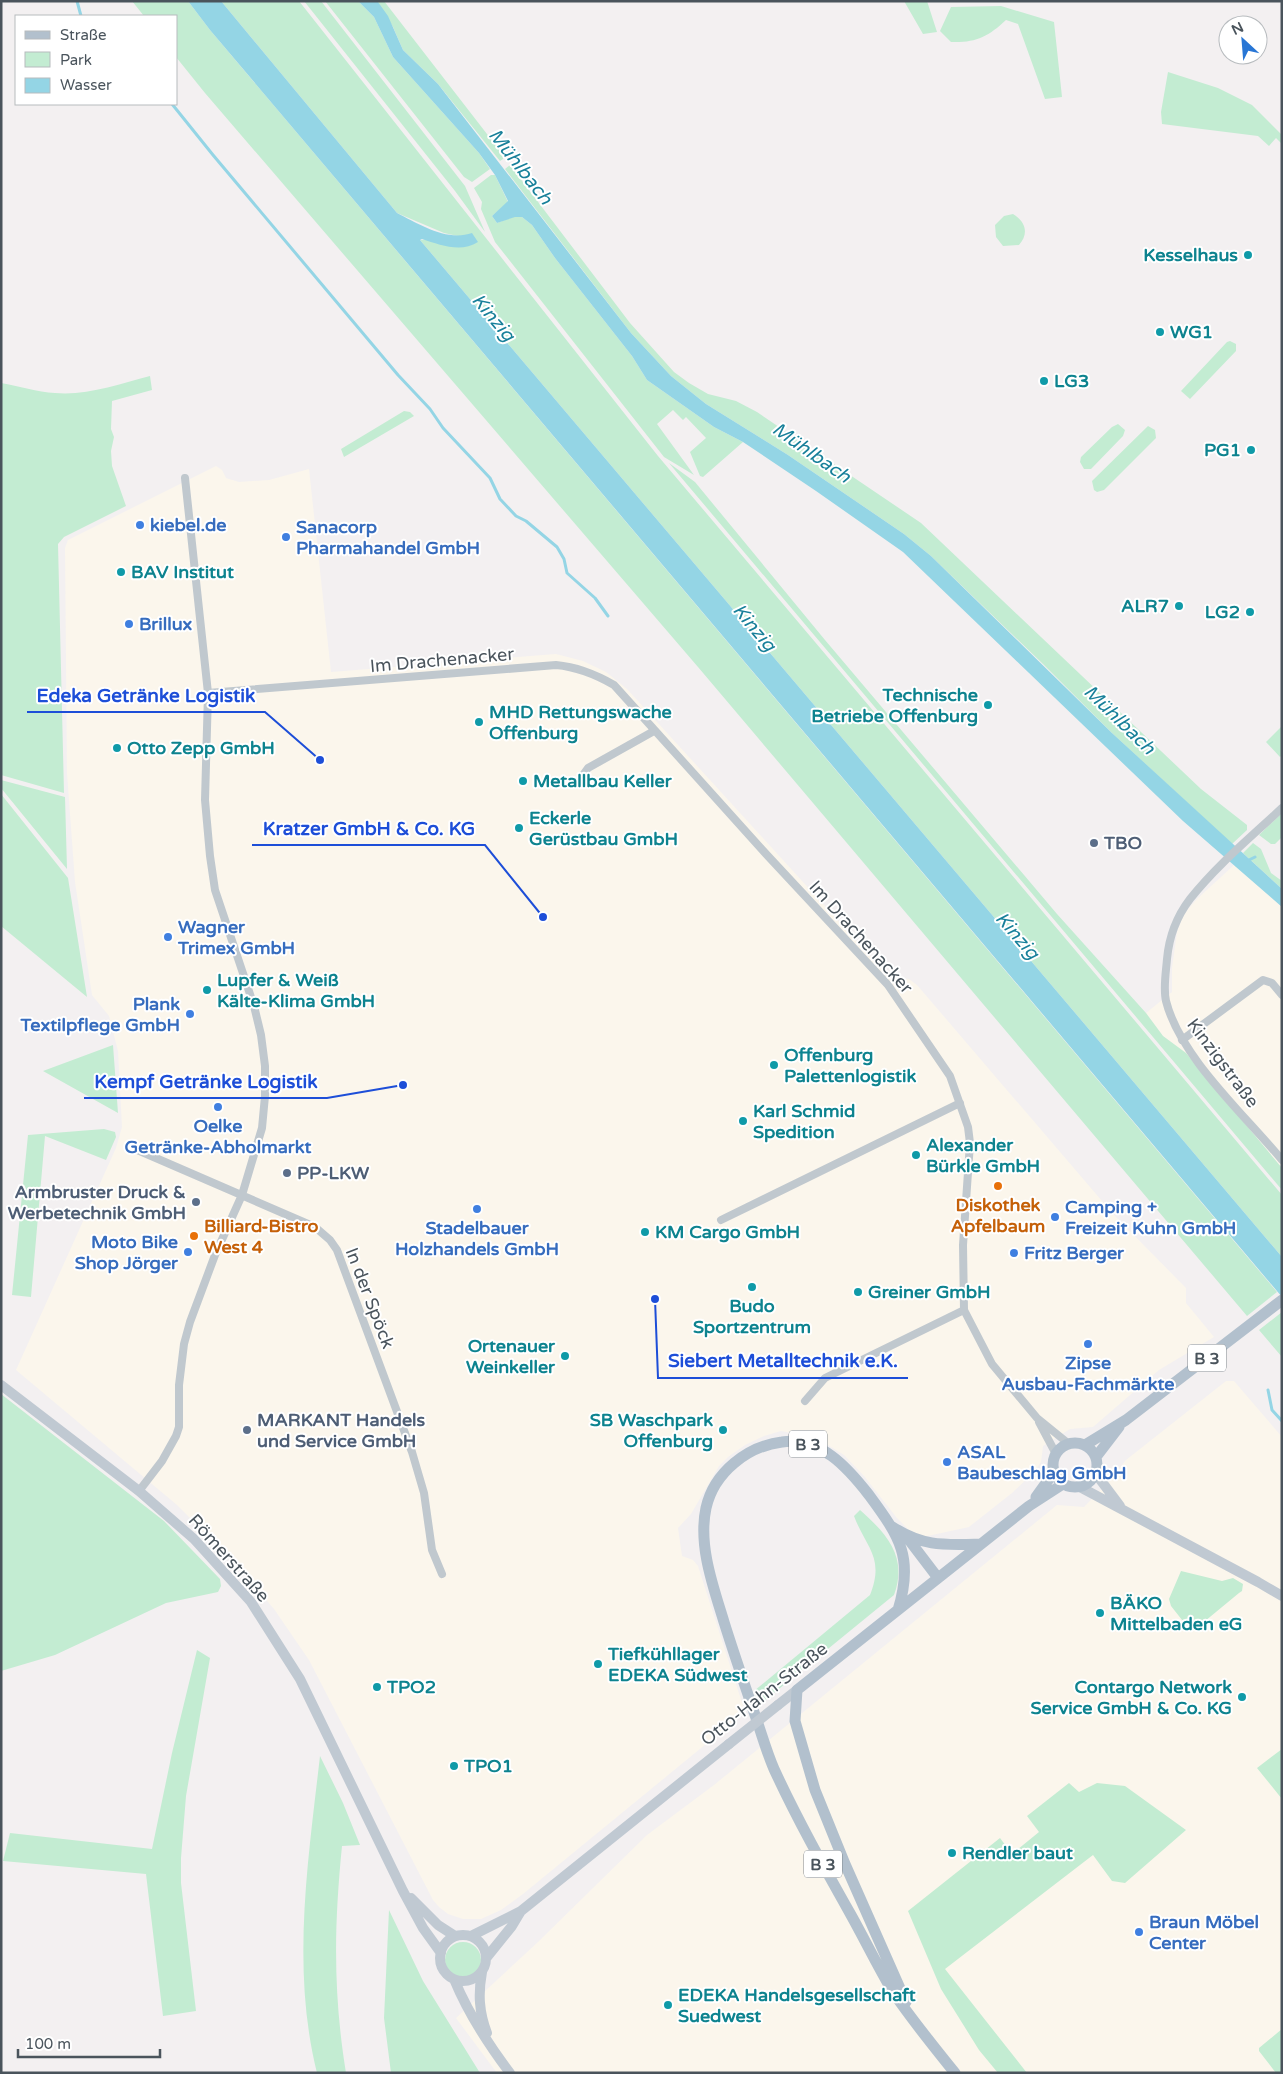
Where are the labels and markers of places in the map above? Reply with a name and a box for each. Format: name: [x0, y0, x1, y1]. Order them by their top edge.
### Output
place label: Kesselhaus: [1143, 244, 1238, 266]
marker: Kesselhaus: [1242, 249, 1254, 261]
place label: WG1: [1170, 321, 1213, 343]
marker: WG1: [1154, 326, 1166, 338]
place label: LG3: [1054, 370, 1089, 392]
marker: LG3: [1038, 375, 1050, 387]
place label: PG1: [1204, 439, 1241, 461]
marker: PG1: [1245, 444, 1257, 456]
place label: kiebel.de: [150, 514, 227, 536]
place label: Sanacorp Pharmahandel GmbH: [296, 516, 480, 559]
marker: kiebel.de: [134, 519, 146, 531]
marker: Sanacorp Pharmahandel GmbH: [280, 531, 292, 543]
place label: BAV Institut: [131, 561, 234, 583]
marker: BAV Institut: [115, 566, 127, 578]
place label: ALR7: [1121, 595, 1169, 617]
marker: ALR7: [1173, 600, 1185, 612]
place label: LG2: [1205, 601, 1240, 623]
marker: LG2: [1244, 606, 1256, 618]
place label: Brillux: [139, 613, 192, 635]
marker: Brillux: [123, 618, 135, 630]
callout: Edeka Getränke Logistik: [27, 678, 265, 712]
place label: Technische Betriebe Offenburg: [811, 684, 978, 727]
marker: Technische Betriebe Offenburg: [982, 699, 994, 711]
place label: MHD Rettungswache Offenburg: [489, 701, 672, 744]
marker: MHD Rettungswache Offenburg: [473, 716, 485, 728]
place label: Otto Zepp GmbH: [127, 737, 275, 759]
marker: Otto Zepp GmbH: [111, 742, 123, 754]
place label: Metallbau Keller: [533, 770, 673, 792]
marker: Metallbau Keller: [517, 775, 529, 787]
place label: Eckerle Gerüstbau GmbH: [529, 807, 678, 850]
callout: Kratzer GmbH & Co. KG: [252, 811, 485, 845]
marker: Eckerle Gerüstbau GmbH: [513, 822, 525, 834]
place label: TBO: [1103, 832, 1142, 854]
marker: TBO: [1088, 837, 1100, 849]
place label: Wagner Trimex GmbH: [177, 916, 295, 959]
marker: Wagner Trimex GmbH: [162, 931, 174, 943]
place label: Lupfer & Weiß Kälte-Klima GmbH: [217, 969, 375, 1012]
marker: Lupfer & Weiß Kälte-Klima GmbH: [201, 984, 213, 996]
place label: Plank Textilpflege GmbH: [20, 993, 180, 1036]
marker: Plank Textilpflege GmbH: [184, 1008, 196, 1020]
place label: Offenburg Palettenlogistik: [784, 1044, 916, 1087]
marker: Offenburg Palettenlogistik: [768, 1059, 780, 1071]
callout: Kempf Getränke Logistik: [84, 1064, 327, 1098]
place label: Karl Schmid Spedition: [753, 1100, 855, 1143]
marker: Oelke Getränke-Abholmarkt: [212, 1101, 224, 1113]
place label: Oelke Getränke-Abholmarkt: [125, 1115, 312, 1158]
marker: Karl Schmid Spedition: [737, 1115, 749, 1127]
place label: Alexander Bürkle GmbH: [926, 1134, 1040, 1177]
marker: Alexander Bürkle GmbH: [910, 1149, 922, 1161]
place label: PP-LKW: [297, 1162, 370, 1184]
marker: PP-LKW: [281, 1167, 293, 1179]
marker: Diskothek Apfelbaum: [992, 1180, 1004, 1192]
place label: Armbruster Druck & Werbetechnik GmbH: [8, 1181, 186, 1224]
place label: Diskothek Apfelbaum: [951, 1194, 1045, 1237]
marker: Armbruster Druck & Werbetechnik GmbH: [190, 1196, 202, 1208]
place label: Camping + Freizeit Kuhn GmbH: [1065, 1196, 1236, 1239]
marker: Stadelbauer Holzhandels GmbH: [471, 1203, 483, 1215]
marker: Camping + Freizeit Kuhn GmbH: [1049, 1211, 1061, 1223]
place label: Billiard-Bistro West 4: [204, 1215, 318, 1258]
place label: Stadelbauer Holzhandels GmbH: [395, 1217, 559, 1260]
place label: KM Cargo GmbH: [655, 1221, 800, 1243]
marker: KM Cargo GmbH: [639, 1226, 651, 1238]
marker: Billiard-Bistro West 4: [188, 1230, 200, 1242]
place label: Moto Bike Shop Jörger: [75, 1231, 179, 1274]
place label: Fritz Berger: [1024, 1242, 1125, 1264]
marker: Moto Bike Shop Jörger: [182, 1246, 194, 1258]
marker: Fritz Berger: [1008, 1247, 1020, 1259]
marker: Budo Sportzentrum: [746, 1281, 758, 1293]
place label: Greiner GmbH: [868, 1281, 991, 1303]
marker: Greiner GmbH: [852, 1286, 864, 1298]
place label: Budo Sportzentrum: [693, 1295, 811, 1338]
place label: Ortenauer Weinkeller: [466, 1335, 556, 1378]
marker: Zipse Ausbau-Fachmärkte: [1082, 1338, 1094, 1350]
callout: Siebert Metalltechnik e.K.: [658, 1344, 908, 1378]
marker: Ortenauer Weinkeller: [559, 1350, 571, 1362]
place label: Zipse Ausbau-Fachmärkte: [1001, 1352, 1175, 1395]
place label: MARKANT Handels und Service GmbH: [257, 1409, 426, 1452]
place label: SB Waschpark Offenburg: [590, 1409, 713, 1452]
marker: MARKANT Handels und Service GmbH: [241, 1424, 253, 1436]
marker: SB Waschpark Offenburg: [717, 1424, 729, 1436]
place label: ASAL Baubeschlag GmbH: [957, 1441, 1127, 1484]
marker: ASAL Baubeschlag GmbH: [941, 1456, 953, 1468]
place label: BÄKO Mittelbaden eG: [1110, 1592, 1242, 1635]
marker: BÄKO Mittelbaden eG: [1094, 1607, 1106, 1619]
place label: Tiefkühllager EDEKA Südwest: [607, 1643, 747, 1686]
marker: Tiefkühllager EDEKA Südwest: [592, 1658, 604, 1670]
place label: TPO2: [386, 1676, 436, 1698]
place label: Contargo Network Service GmbH & Co. KG: [1031, 1676, 1232, 1719]
marker: TPO2: [371, 1681, 383, 1693]
marker: Contargo Network Service GmbH & Co. KG: [1236, 1691, 1248, 1703]
place label: TPO1: [463, 1755, 513, 1777]
marker: TPO1: [448, 1760, 460, 1772]
place label: Rendler baut: [962, 1842, 1073, 1864]
marker: Rendler baut: [946, 1847, 958, 1859]
place label: Braun Möbel Center: [1149, 1911, 1259, 1954]
marker: Braun Möbel Center: [1133, 1926, 1145, 1938]
place label: EDEKA Handelsgesellschaft Suedwest: [678, 1984, 916, 2027]
marker: EDEKA Handelsgesellschaft Suedwest: [662, 1999, 674, 2011]

